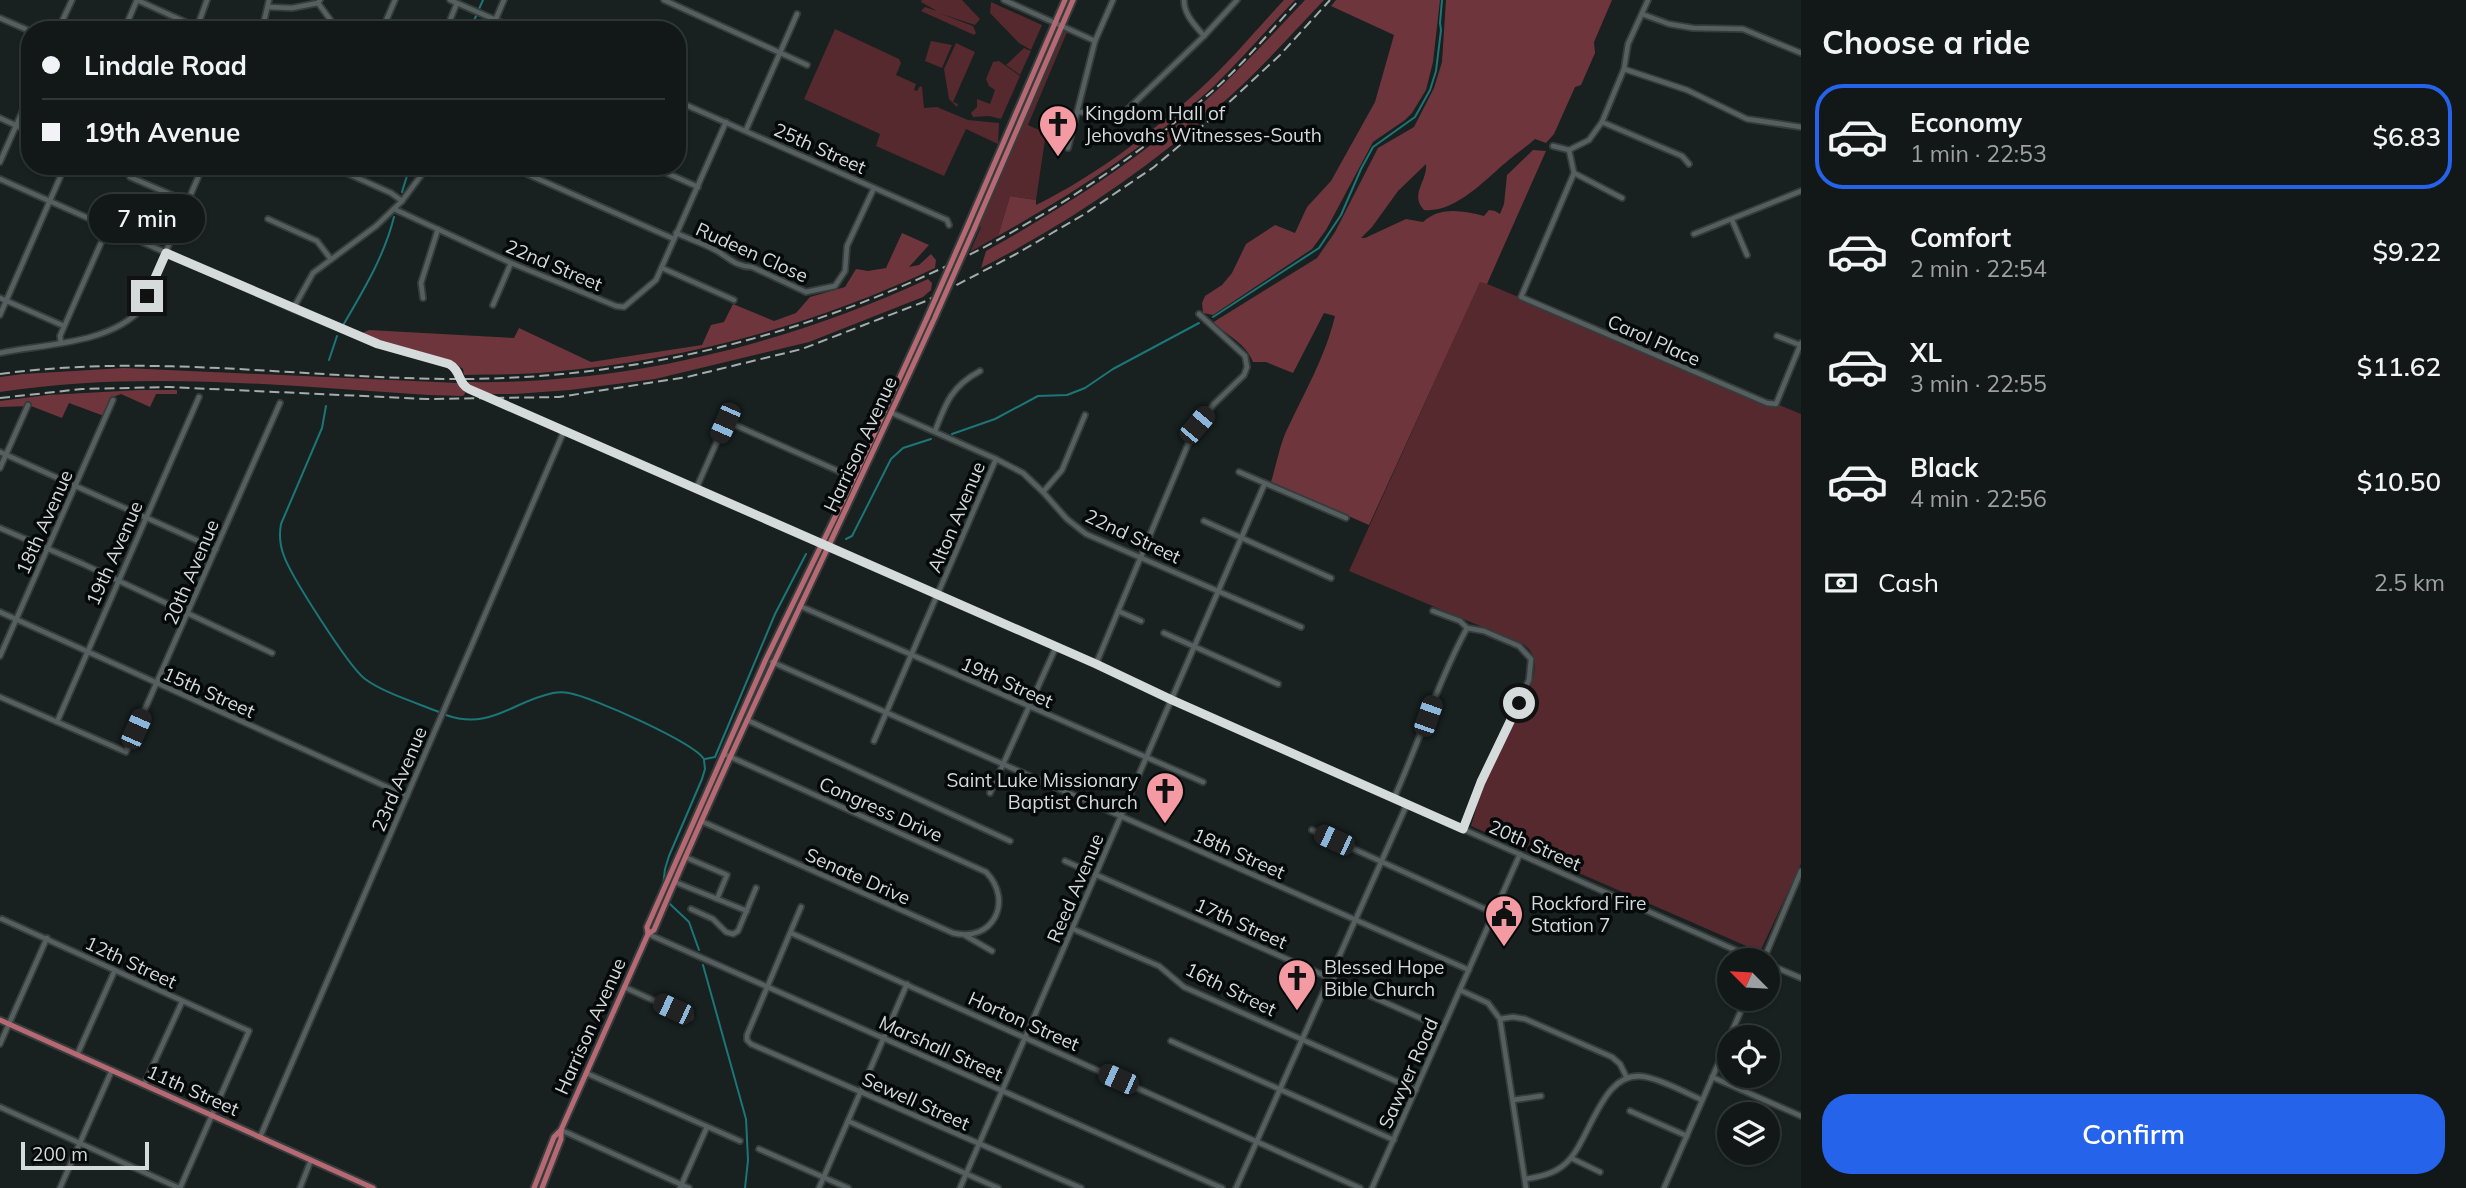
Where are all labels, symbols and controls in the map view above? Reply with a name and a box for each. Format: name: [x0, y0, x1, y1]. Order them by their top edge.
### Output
text: Choose a ride: [1822, 22, 2030, 62]
text: Lindale Road: [84, 49, 247, 82]
place label: Kingdom Hall of Jehovahs Witnesses-South: [1085, 101, 1322, 147]
church icon: Kingdom Hall of Jehovahs Witnesses-South: [1037, 103, 1079, 158]
icon: car: [1826, 105, 1889, 168]
text: Economy: [1910, 106, 2022, 139]
text: 19th Avenue: [84, 116, 240, 149]
street label: 25th Street: [770, 117, 870, 179]
text: $6.83: [2372, 120, 2441, 153]
text: 1 min · 22:53: [1910, 139, 2047, 168]
callout: 7 min: [89, 194, 205, 244]
text: 7 min: [117, 204, 177, 233]
street label: Rudeen Close: [692, 217, 812, 287]
icon: car: [1826, 220, 1889, 283]
text: Comfort: [1910, 221, 2011, 254]
street label: 22nd Street: [502, 234, 606, 296]
text: $9.22: [2372, 235, 2441, 268]
text: 2 min · 22:54: [1910, 254, 2047, 283]
route end: [131, 280, 163, 312]
street label: Carol Place: [1604, 309, 1704, 371]
icon: car: [1826, 335, 1889, 398]
text: XL: [1910, 336, 1942, 369]
text: $11.62: [2357, 350, 2441, 383]
text: 3 min · 22:55: [1910, 369, 2047, 398]
street label: Harrison Avenue: [818, 372, 902, 516]
car: [707, 400, 744, 446]
car: [1176, 402, 1219, 448]
icon: car: [1826, 450, 1889, 513]
text: Black: [1910, 451, 1978, 484]
street label: Alton Avenue: [922, 458, 990, 576]
text: $10.50: [2357, 465, 2441, 498]
street label: 18th Avenue: [10, 466, 78, 578]
text: 4 min · 22:56: [1910, 484, 2047, 513]
street label: 19th Avenue: [80, 497, 148, 609]
street label: 22nd Street: [1081, 503, 1185, 569]
street label: 20th Avenue: [158, 516, 224, 628]
icon: cash: [1822, 564, 1860, 602]
text: Cash: [1878, 566, 1939, 599]
text: 2.5 km: [2374, 568, 2445, 597]
street label: 19th Street: [957, 651, 1057, 713]
street label: 15th Street: [159, 661, 259, 723]
route start: [1503, 687, 1535, 719]
car: [1412, 693, 1445, 739]
car: [118, 706, 155, 752]
street label: 23rd Avenue: [366, 723, 432, 835]
place label: Saint Luke Missionary Baptist Church: [946, 768, 1138, 814]
church icon: Saint Luke Missionary Baptist Church: [1144, 770, 1186, 825]
street label: Congress Drive: [816, 771, 946, 847]
street label: 20th Street: [1485, 814, 1585, 876]
street label: 18th Street: [1189, 822, 1289, 884]
car: [1311, 822, 1358, 858]
street label: Reed Avenue: [1041, 830, 1109, 946]
street label: Senate Drive: [802, 842, 914, 910]
place label: Rockford Fire Station 7: [1531, 891, 1646, 937]
street label: 17th Street: [1191, 892, 1291, 954]
public building icon: Rockford Fire Station 7: [1483, 893, 1525, 948]
street label: 12th Street: [81, 930, 181, 994]
north arrow: [1717, 948, 1780, 1012]
map controls: [1717, 948, 1780, 1165]
street label: Harrison Avenue: [549, 954, 631, 1098]
place label: Blessed Hope Bible Church: [1324, 955, 1444, 1001]
street label: 16th Street: [1182, 957, 1281, 1021]
church icon: Blessed Hope Bible Church: [1276, 957, 1318, 1012]
street label: Horton Street: [965, 986, 1083, 1056]
car: [650, 991, 697, 1027]
street label: Marshall Street: [875, 1010, 1007, 1086]
street label: Sawyer Road: [1373, 1014, 1443, 1132]
button: locate: [1717, 1025, 1780, 1088]
street label: 11th Street: [143, 1059, 243, 1121]
car: [1095, 1061, 1142, 1097]
street label: Sewell Street: [858, 1067, 974, 1136]
button: Confirm: [1822, 1094, 2445, 1174]
button: layers: [1717, 1102, 1780, 1165]
scale bar: [21, 1139, 149, 1171]
text: 200 m: [32, 1142, 88, 1166]

